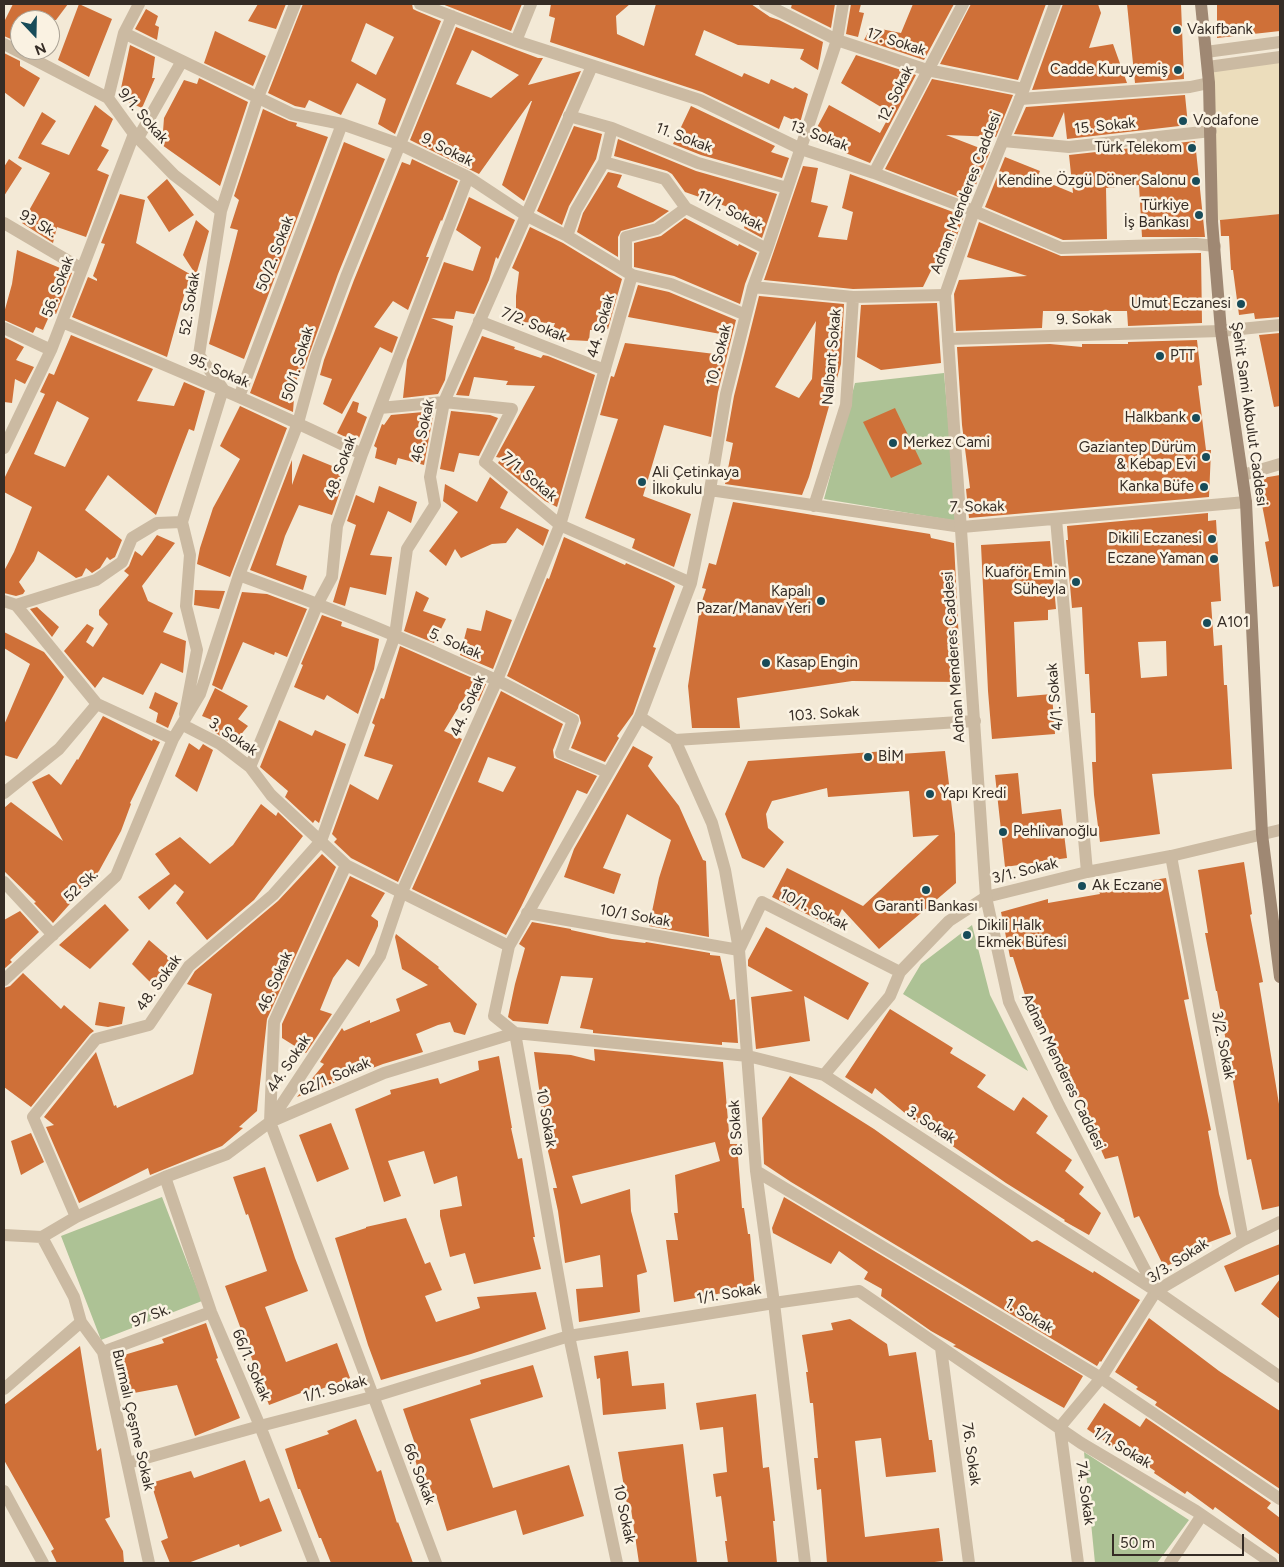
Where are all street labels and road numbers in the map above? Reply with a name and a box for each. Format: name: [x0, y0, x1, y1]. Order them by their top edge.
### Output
street label: 17. Sokak: [864, 24, 928, 60]
street label: 12. Sokak: [874, 63, 918, 125]
street label: 9/1. Sokak: [114, 85, 172, 147]
street label: Adnan Menderes Caddesi: [927, 110, 1005, 276]
street label: 15. Sokak: [1073, 114, 1137, 138]
street label: 13. Sokak: [787, 117, 851, 155]
street label: 11. Sokak: [653, 119, 715, 157]
street label: 9. Sokak: [418, 129, 476, 171]
street label: 11/1. Sokak: [694, 187, 766, 235]
street label: 93 Sk.: [16, 206, 60, 242]
street label: 50/2. Sokak: [252, 214, 298, 294]
street label: 56. Sokak: [38, 254, 78, 320]
street label: 52. Sokak: [176, 271, 204, 337]
street label: 44. Sokak: [583, 292, 619, 360]
street label: 7/2. Sokak: [499, 304, 569, 346]
street label: Nalbant Sokak: [819, 308, 845, 406]
street label: 9. Sokak: [1056, 309, 1112, 329]
street label: Şehit Sami Akbulut Caddesi: [1227, 321, 1271, 507]
street label: 10. Sokak: [703, 322, 735, 388]
street label: 50/1. Sokak: [278, 325, 318, 403]
street label: 95. Sokak: [186, 350, 252, 392]
street label: 46. Sokak: [407, 398, 439, 464]
street label: 48. Sokak: [321, 433, 361, 501]
street label: 7/1. Sokak: [498, 449, 560, 505]
street label: 7. Sokak: [949, 498, 1005, 516]
street label: Adnan Menderes Caddesi: [939, 571, 969, 743]
street label: 5. Sokak: [426, 625, 484, 663]
street label: 4/1. Sokak: [1043, 662, 1067, 732]
street label: 44. Sokak: [446, 672, 490, 740]
street label: 103. Sokak: [788, 703, 860, 725]
street label: 3. Sokak: [205, 714, 261, 760]
street label: 3/1. Sokak: [990, 854, 1060, 888]
street label: 52 Sk.: [60, 866, 102, 906]
street label: 10/1. Sokak: [777, 885, 851, 935]
street label: 10/1 Sokak: [598, 901, 672, 931]
street label: 46. Sokak: [254, 949, 296, 1015]
street label: 48. Sokak: [133, 951, 185, 1015]
street label: Adnan Menderes Caddesi: [1017, 991, 1109, 1153]
street label: 3/2. Sokak: [1208, 1009, 1238, 1081]
street label: 44. Sokak: [263, 1032, 315, 1096]
street label: 62/1. Sokak: [297, 1054, 373, 1100]
street label: 10 Sokak: [532, 1087, 560, 1149]
street label: 8. Sokak: [725, 1099, 747, 1157]
street label: 3. Sokak: [903, 1102, 959, 1148]
street label: 3/3. Sokak: [1144, 1235, 1212, 1287]
street label: 1/1. Sokak: [695, 1280, 763, 1308]
street label: 1. Sokak: [1002, 1295, 1056, 1337]
street label: 97 Sk.: [129, 1300, 173, 1332]
street label: 66/1. Sokak: [228, 1327, 274, 1403]
street label: Burmalı Çeşme Sokak: [108, 1348, 158, 1492]
street label: 1/1. Sokak: [301, 1372, 369, 1406]
street label: 76. Sokak: [958, 1421, 984, 1487]
street label: 1/1. Sokak: [1090, 1424, 1154, 1472]
street label: 66. Sokak: [399, 1441, 439, 1507]
street label: 74. Sokak: [1072, 1460, 1098, 1526]
street label: 10 Sokak: [609, 1483, 639, 1545]

